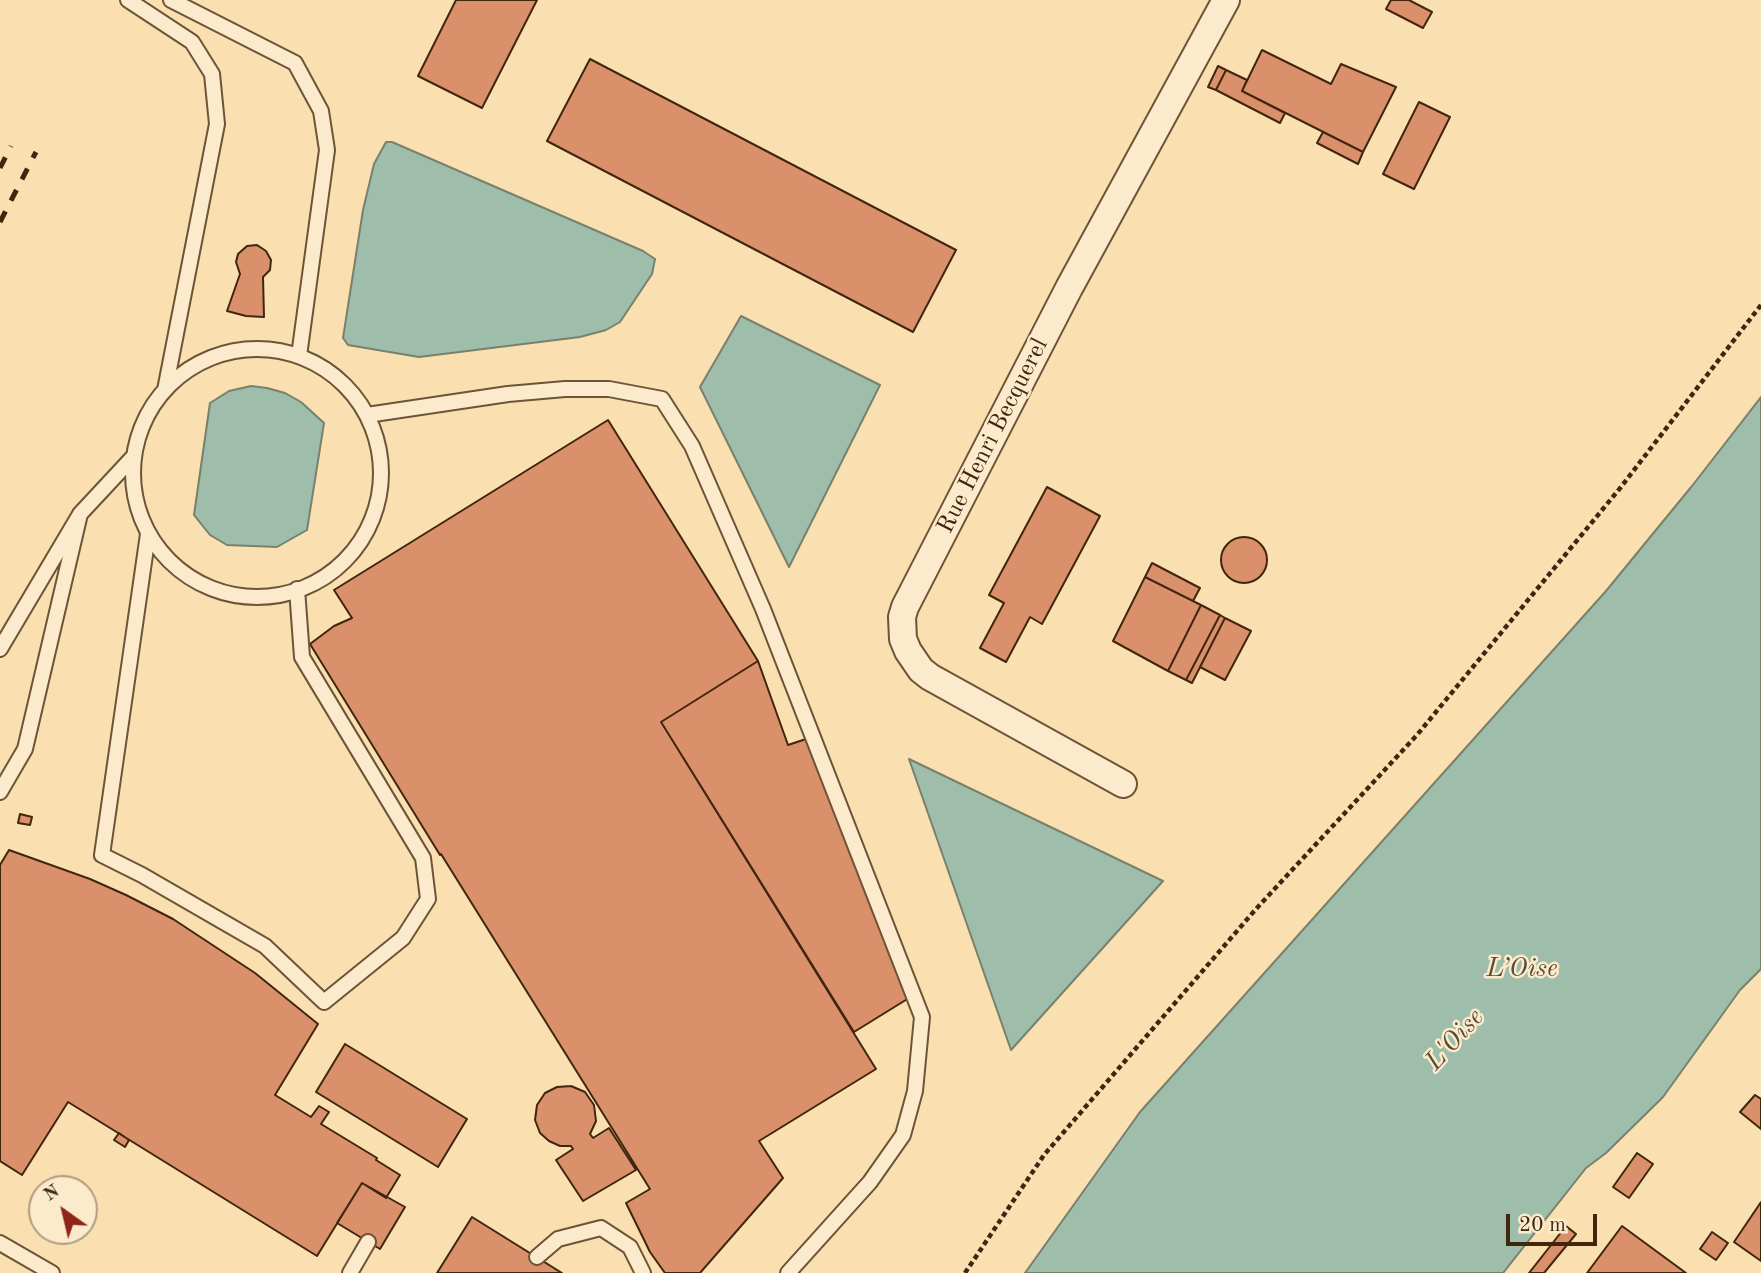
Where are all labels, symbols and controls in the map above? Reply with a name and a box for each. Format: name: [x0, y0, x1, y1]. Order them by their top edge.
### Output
street label: Rue Henri Becquerel: [931, 334, 1055, 538]
water label: L’Oise: [1486, 953, 1558, 985]
water label: L'Oise: [1419, 1003, 1491, 1077]
north arrow: [28, 1175, 98, 1245]
text: N: [41, 1182, 63, 1206]
scale bar: [1509, 1200, 1600, 1244]
text: 20 m: [1519, 1215, 1566, 1236]

